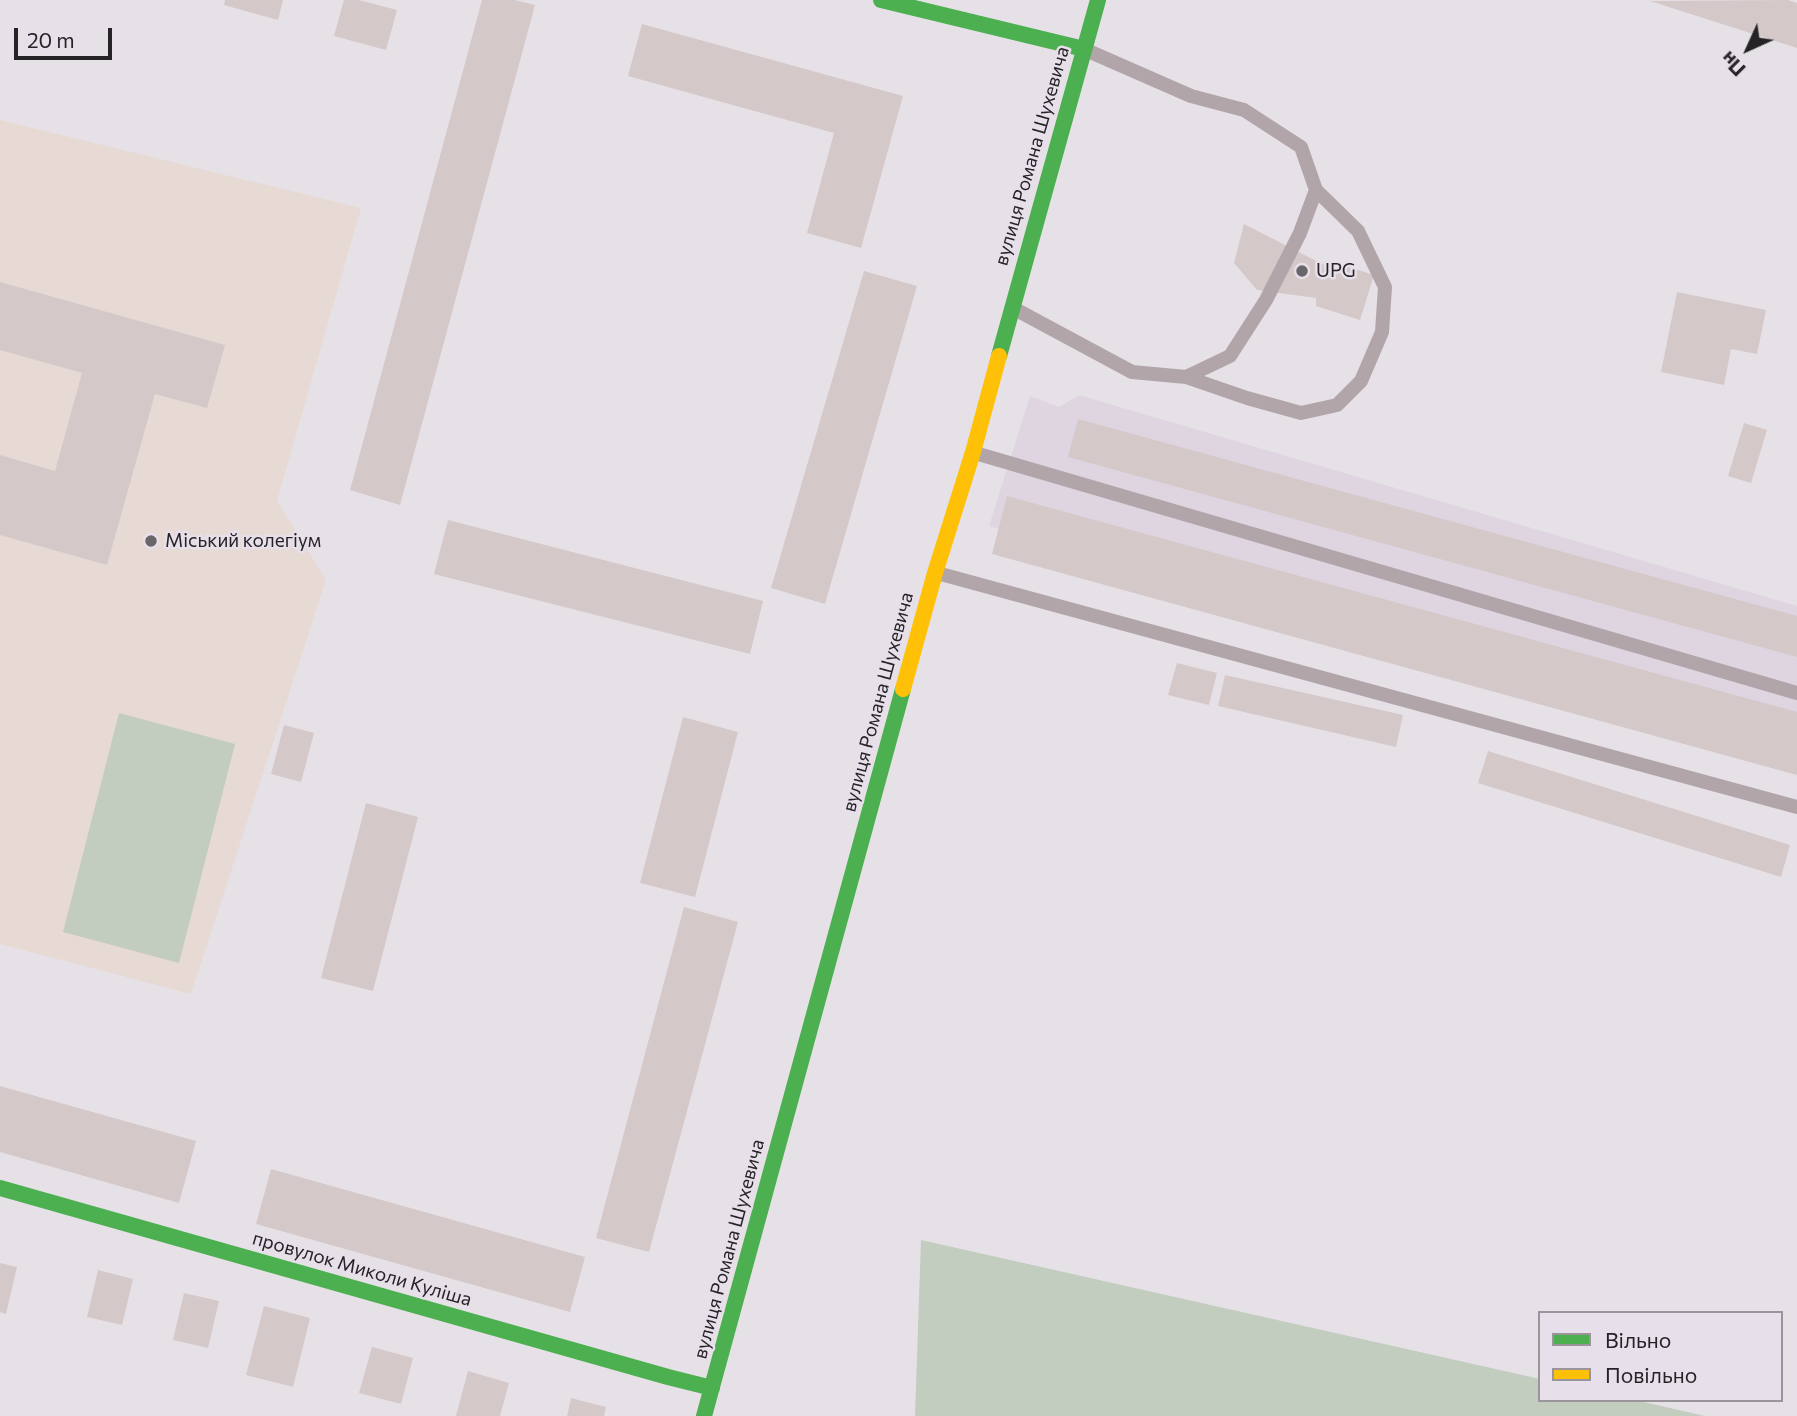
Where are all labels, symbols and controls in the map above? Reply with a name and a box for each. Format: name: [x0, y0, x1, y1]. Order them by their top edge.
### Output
scale bar: [18, 14, 116, 58]
north arrow: [1713, 14, 1783, 84]
text: 20 m: [27, 27, 75, 52]
street label: вулиця Романа Шухевича: [990, 44, 1074, 268]
text: Пн: [1716, 47, 1750, 81]
place label: UPG: [1316, 260, 1356, 282]
marker: UPG: [1294, 263, 1310, 279]
place label: Міський колегіум: [165, 530, 321, 552]
marker: Міський колегіум: [143, 533, 159, 549]
street label: вулиця Романа Шухевича: [838, 590, 918, 814]
street label: вулиця Романа Шухевича: [689, 1137, 769, 1361]
street label: провулок Миколи Куліша: [250, 1227, 474, 1311]
legend: [1538, 1311, 1783, 1402]
text: Вільно: [1605, 1327, 1671, 1352]
text: Повільно: [1605, 1362, 1697, 1387]

